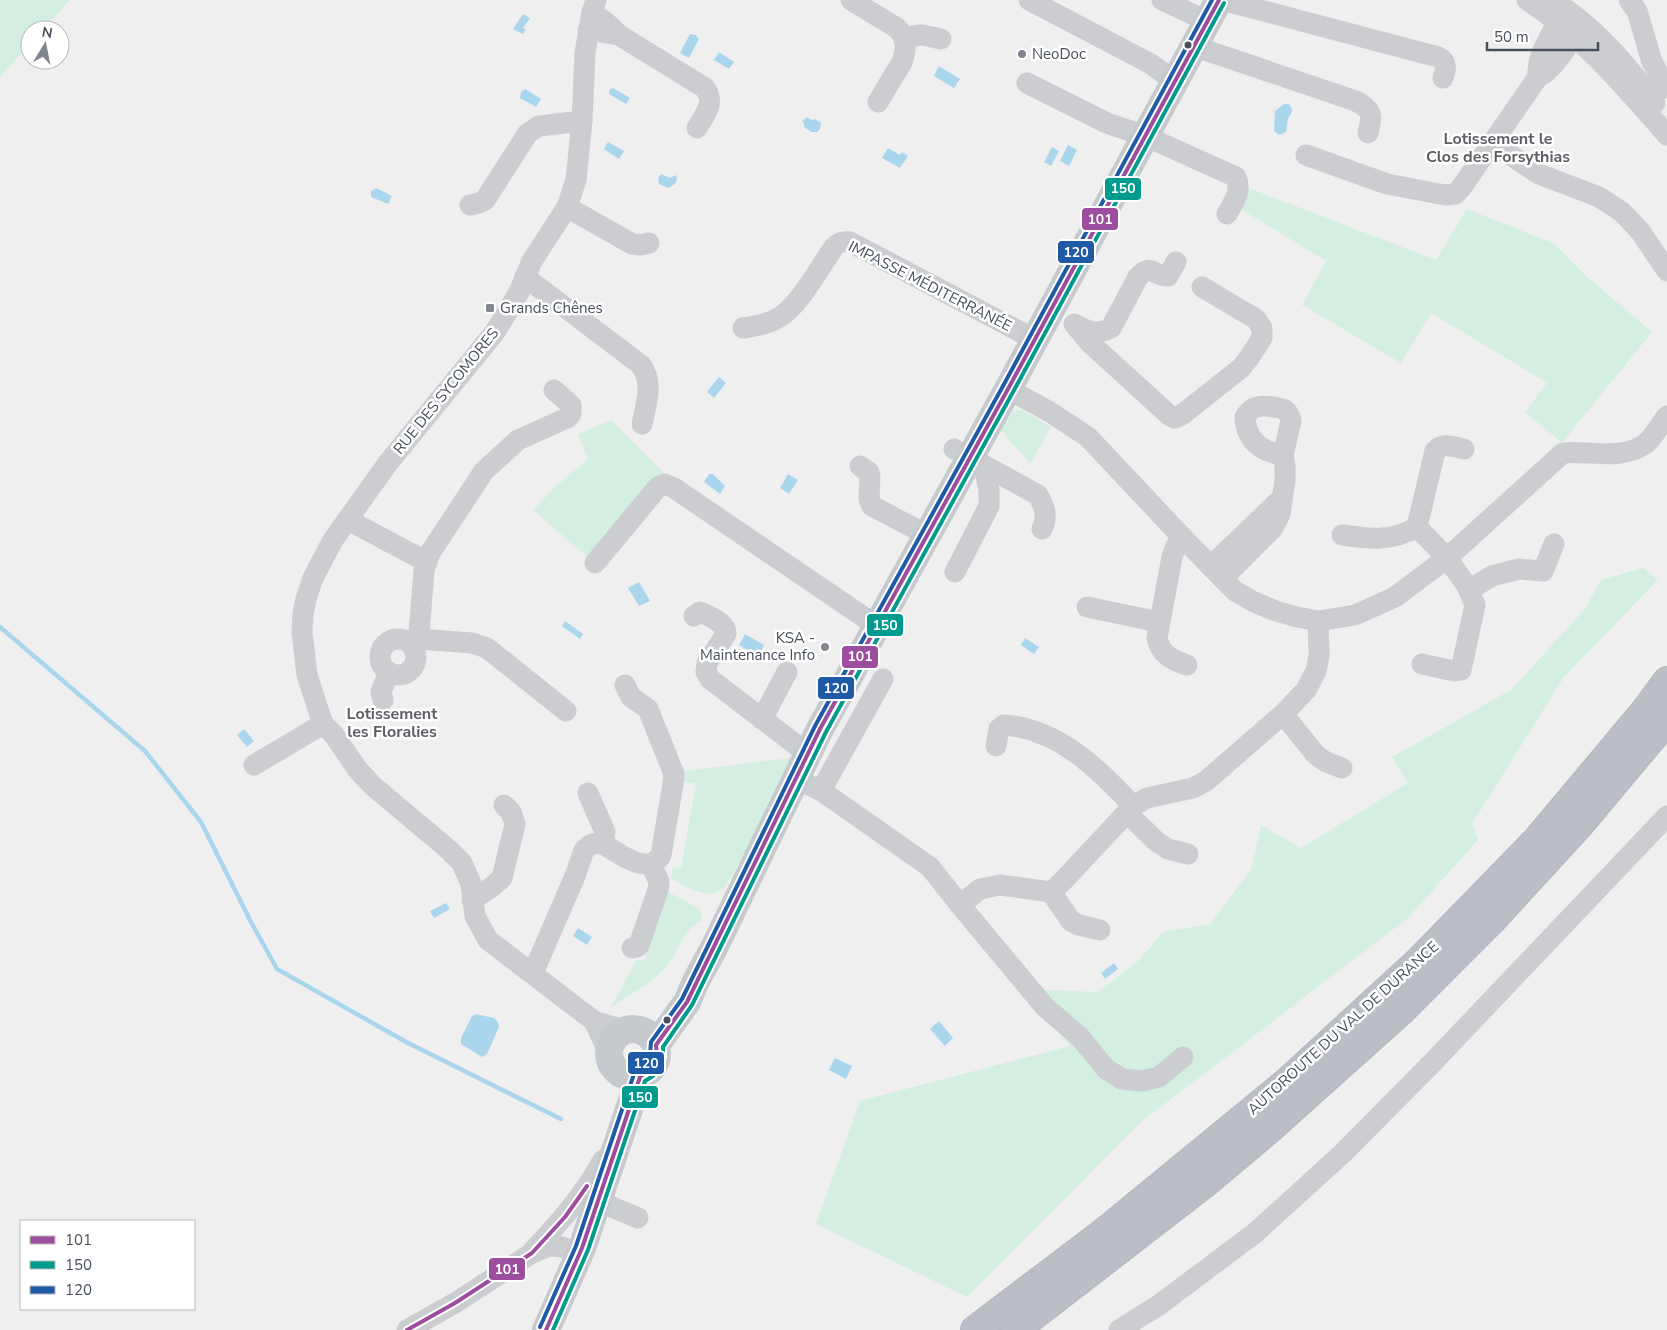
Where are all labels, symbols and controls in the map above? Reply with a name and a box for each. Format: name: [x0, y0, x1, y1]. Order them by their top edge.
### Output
north arrow: [20, 20, 70, 70]
scale bar: [1487, 20, 1598, 52]
text: N: [40, 22, 54, 43]
text: 50 m: [1494, 27, 1529, 47]
unlabelled marker: [1183, 40, 1193, 50]
place label: NeoDoc: [1032, 44, 1086, 64]
marker: NeoDoc: [1016, 48, 1028, 60]
district label: Lotissement le Clos des Forsythias: [1426, 128, 1570, 168]
line badge: 150: [1104, 177, 1142, 201]
text: 150: [1110, 179, 1136, 198]
line badge: 101: [1081, 207, 1119, 231]
text: 101: [1087, 210, 1113, 229]
street label: IMPASSE MÉDITERRANÉE: [845, 236, 1015, 336]
line badge: 120: [1057, 240, 1095, 264]
text: 120: [1063, 243, 1089, 262]
place label: Grands Chênes: [500, 298, 603, 318]
marker: Grands Chênes: [484, 302, 496, 314]
street label: RUE DES SYCOMORES: [389, 324, 503, 458]
line badge: 150: [866, 613, 904, 637]
text: 150: [872, 616, 898, 635]
place label: KSA - Maintenance Info: [700, 628, 815, 665]
marker: KSA - Maintenance Info: [819, 641, 831, 653]
line badge: 101: [841, 645, 879, 669]
text: 101: [847, 647, 873, 666]
line badge: 120: [817, 676, 855, 700]
text: 120: [823, 679, 849, 698]
district label: Lotissement les Floralies: [347, 703, 438, 743]
street label: AUTOROUTE DU VAL DE DURANCE: [1243, 937, 1443, 1119]
unlabelled marker: [662, 1015, 672, 1025]
line badge: 120: [627, 1051, 665, 1075]
text: 120: [633, 1054, 659, 1073]
line badge: 150: [621, 1085, 659, 1109]
text: 150: [627, 1088, 653, 1107]
legend: [20, 1220, 195, 1310]
text: 101: [65, 1230, 92, 1250]
text: 150: [65, 1255, 92, 1275]
line badge: 101: [488, 1257, 526, 1281]
text: 101: [494, 1260, 520, 1279]
text: 120: [65, 1280, 92, 1300]

